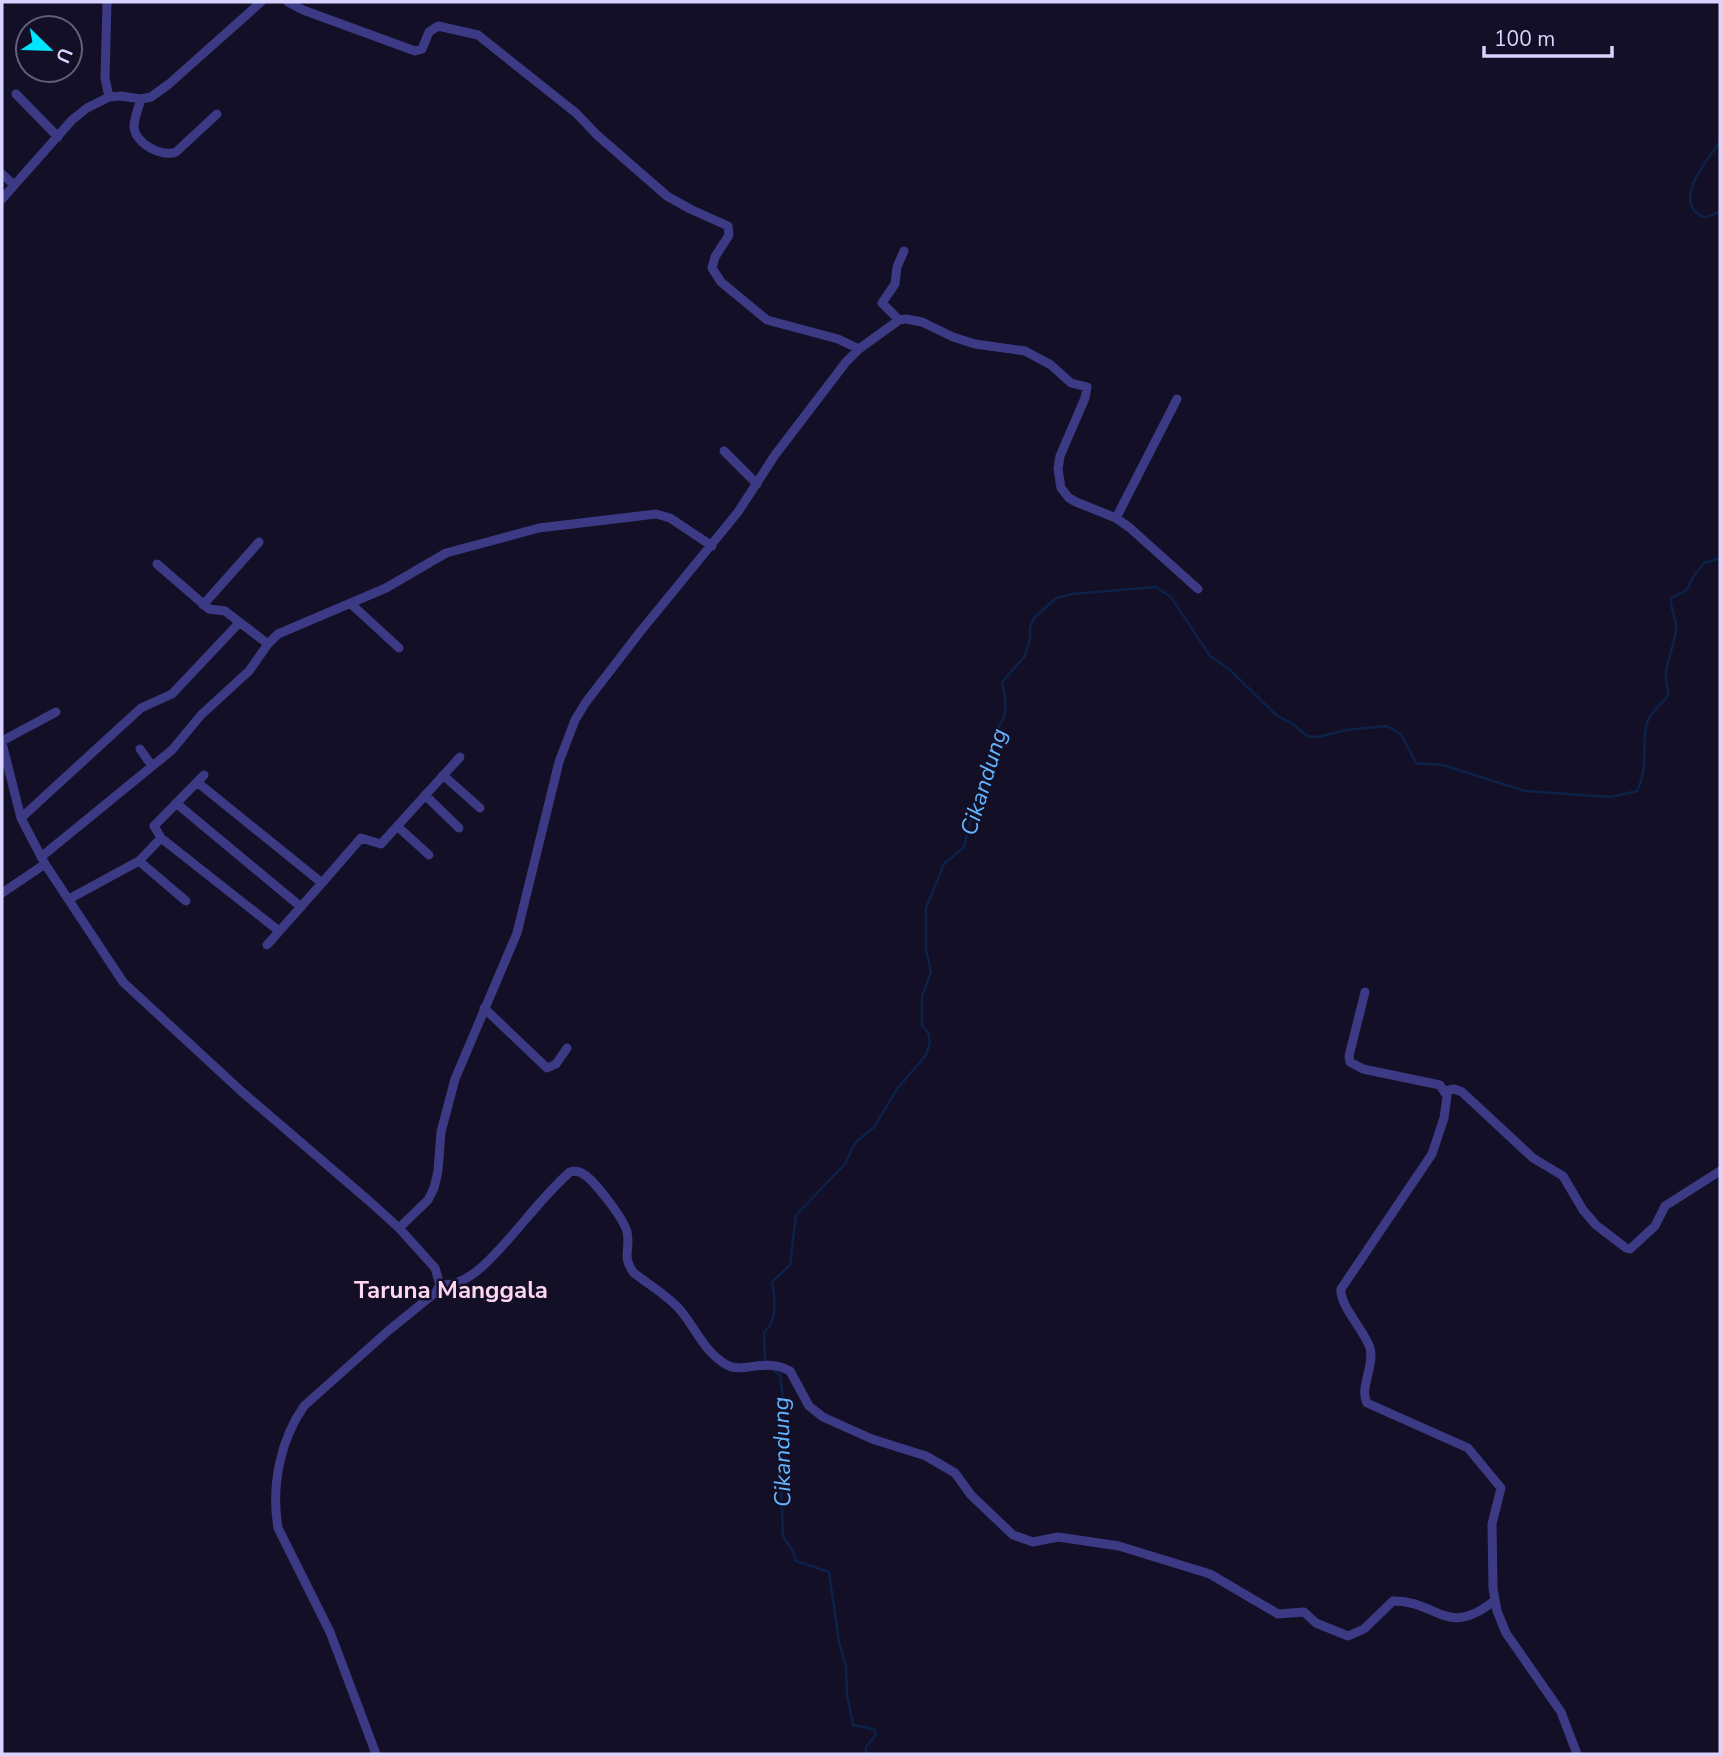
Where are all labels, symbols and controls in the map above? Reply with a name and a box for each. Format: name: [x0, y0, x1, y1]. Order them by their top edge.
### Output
north arrow: [14, 14, 84, 84]
scale bar: [1484, 14, 1612, 58]
text: 100 m: [1494, 25, 1555, 53]
text: U: [49, 44, 78, 67]
water label: Cikandung: [953, 725, 1015, 839]
district label: Taruna Manggala: [354, 1274, 548, 1306]
water label: Cikandung: [766, 1397, 798, 1507]

